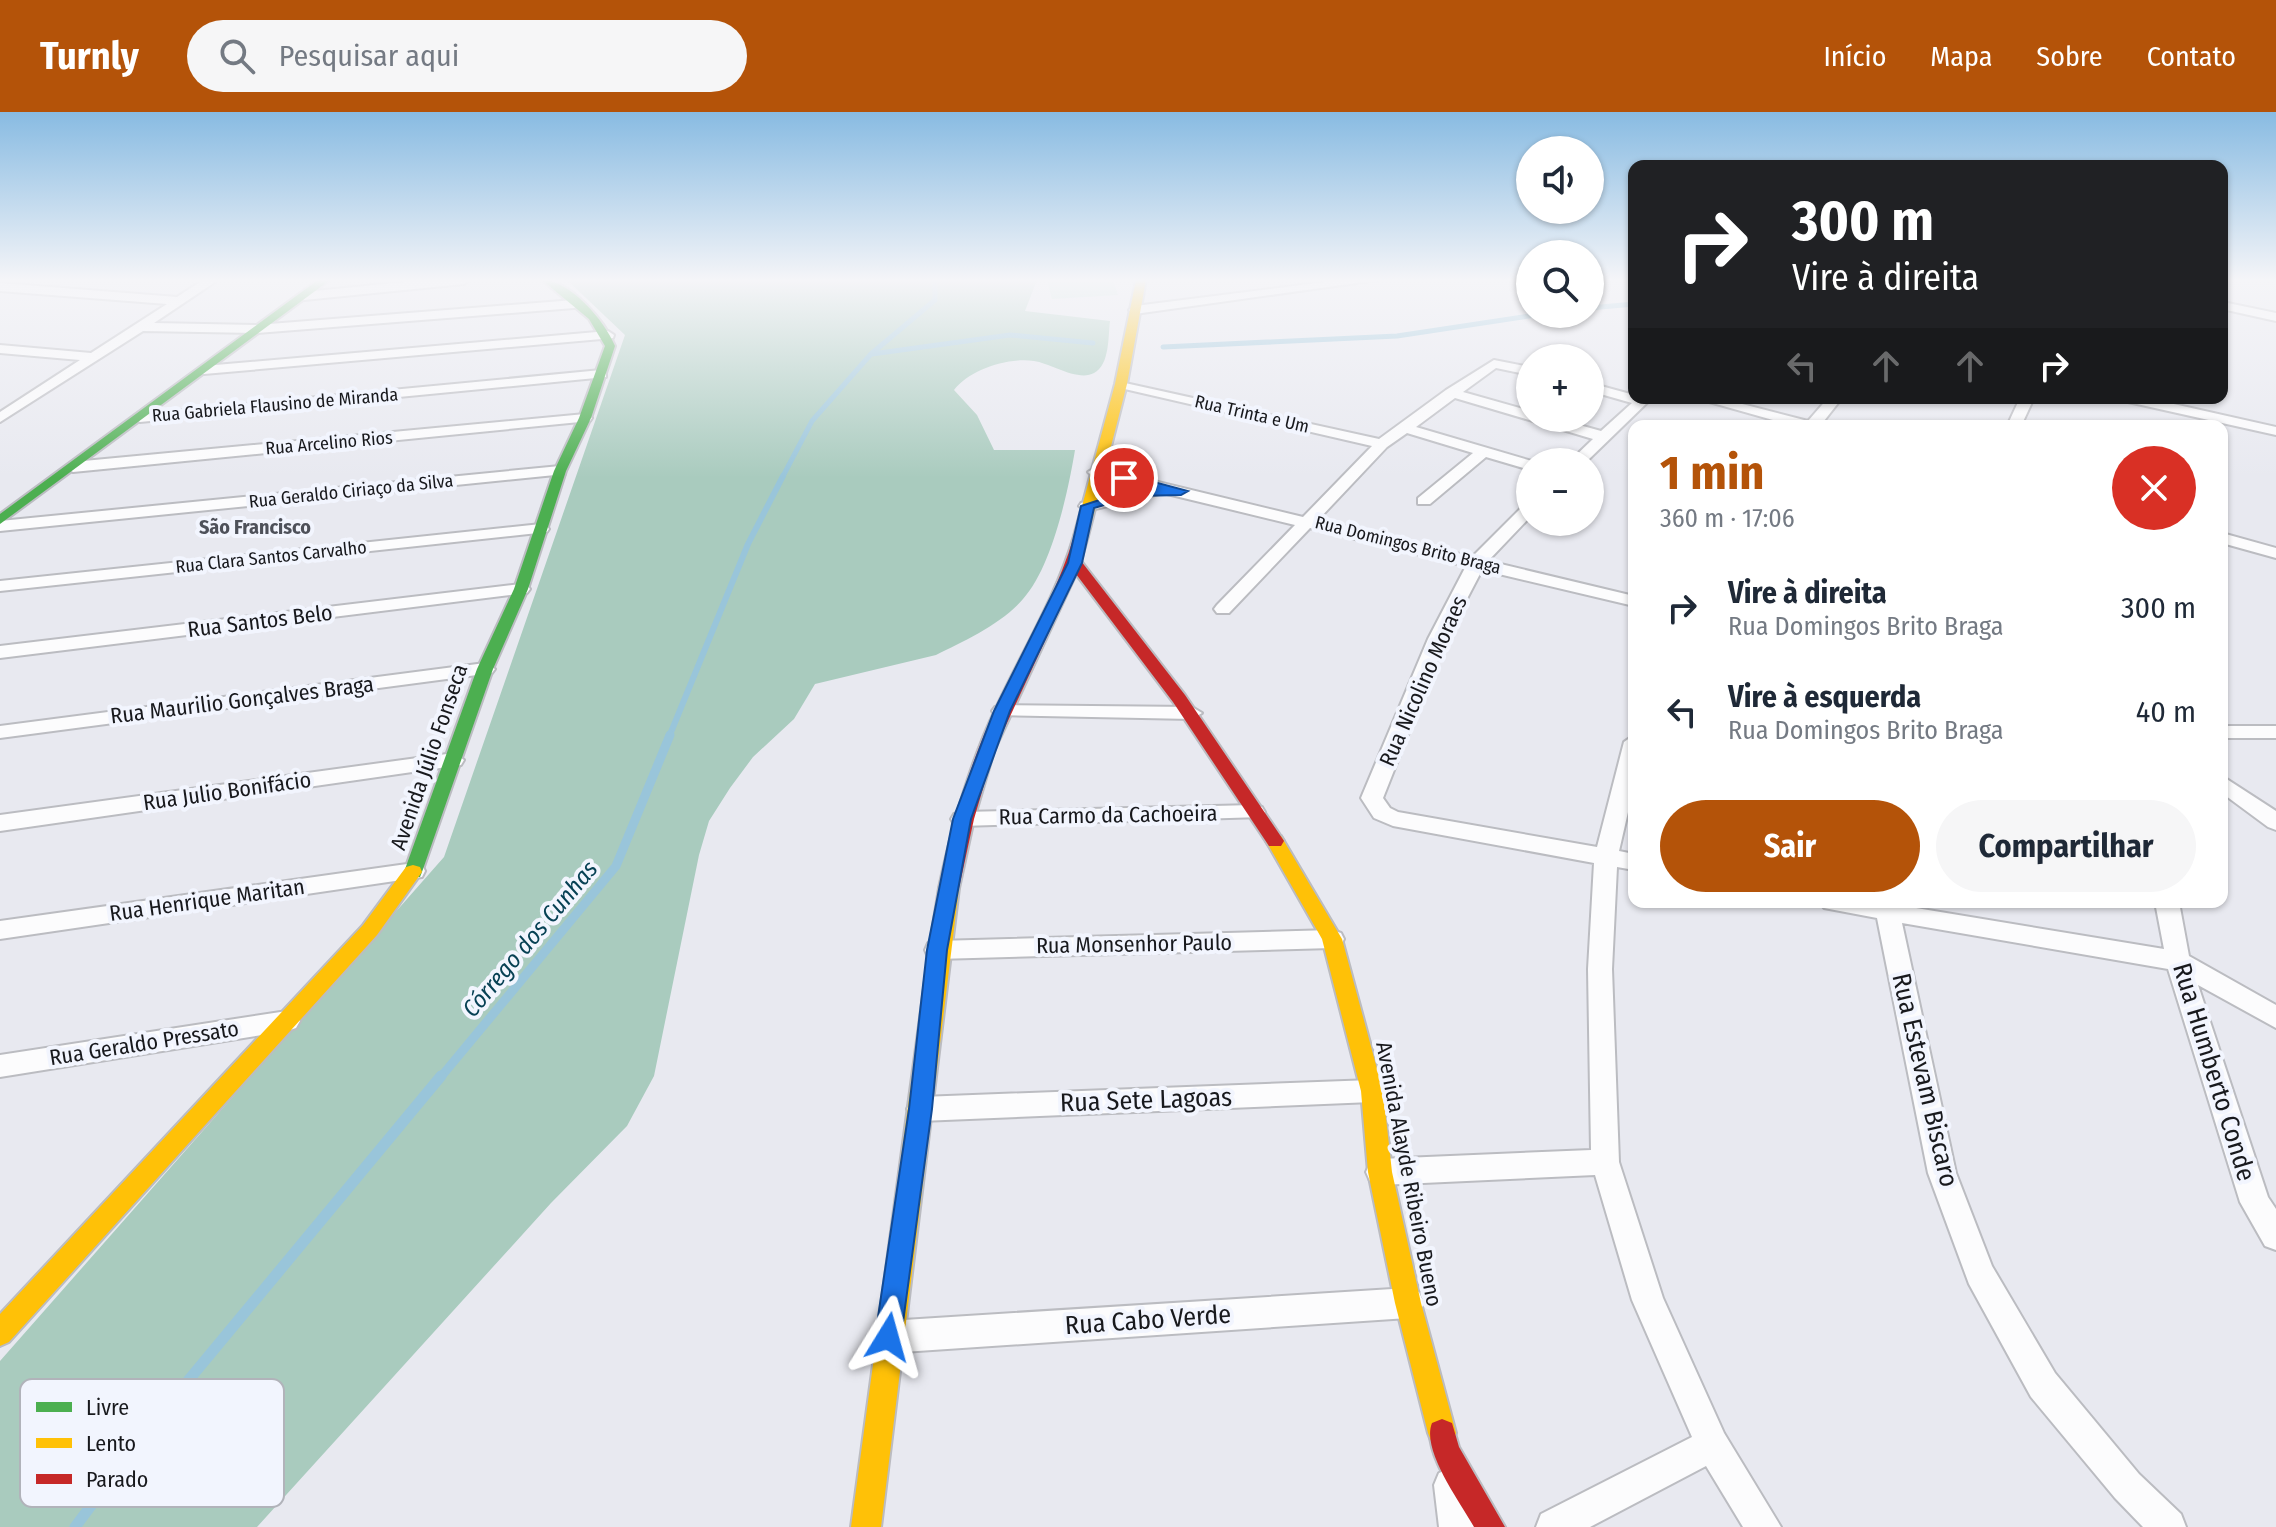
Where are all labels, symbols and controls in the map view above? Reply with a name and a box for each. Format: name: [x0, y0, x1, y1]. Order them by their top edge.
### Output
search box: [187, 20, 747, 92]
text: Turnly: [40, 33, 139, 79]
icon: search: [215, 34, 259, 78]
text: Pesquisar aqui: [279, 38, 459, 74]
text: Início: [1823, 40, 1886, 73]
text: Mapa: [1930, 40, 1992, 73]
text: Sobre: [2036, 40, 2103, 73]
text: Contato: [2147, 40, 2236, 73]
map controls: [1516, 136, 1604, 536]
button: sound: [1516, 136, 1604, 224]
text: 300 m: [1792, 188, 1934, 255]
icon: right: [1660, 192, 1764, 296]
button: search: [1516, 240, 1604, 328]
text: Vire à direita: [1792, 256, 1979, 300]
button: +: [1516, 344, 1604, 432]
icon: left: [1780, 344, 1824, 388]
icon: ahead: [1864, 344, 1908, 388]
icon: ahead: [1948, 344, 1992, 388]
icon: right: [2032, 344, 2076, 388]
street label: Rua Gabriela Flausino de Miranda: [151, 383, 399, 427]
street label: Rua Trinta e Um: [1193, 390, 1311, 438]
street label: Rua Arcelino Rios: [264, 426, 394, 460]
pin: [1090, 444, 1158, 512]
text: 1 min: [1660, 444, 1765, 502]
button: close: [2112, 446, 2196, 530]
button: −: [1516, 448, 1604, 536]
icon: arrive: [1102, 456, 1146, 500]
street label: Rua Geraldo Ciriaço da Silva: [248, 469, 455, 513]
text: 360 m · 17:06: [1660, 503, 1795, 534]
street label: Rua Domingos Brito Braga: [1313, 511, 1503, 579]
district label: São Francisco: [199, 515, 311, 539]
street label: Rua Clara Santos Carvalho: [174, 536, 368, 578]
text: Vire à direita: [1728, 575, 1887, 611]
icon: right: [1660, 586, 1704, 630]
text: 300 m: [2121, 590, 2196, 626]
street label: Rua Nicolino Moraes: [1373, 592, 1473, 770]
street label: Rua Santos Belo: [186, 599, 334, 643]
text: Rua Domingos Brito Braga: [1728, 611, 2004, 642]
street label: Avenida Júlio Fonseca: [385, 660, 473, 854]
street label: Rua Maurilio Gonçalves Braga: [109, 670, 375, 730]
text: Vire à esquerda: [1728, 679, 1921, 715]
icon: left: [1660, 690, 1704, 734]
text: 40 m: [2136, 694, 2196, 730]
text: Rua Domingos Brito Braga: [1728, 715, 2004, 746]
street label: Rua Julio Bonifácio: [141, 766, 313, 816]
street label: Rua Carmo da Cachoeira: [998, 800, 1218, 830]
button: Sair: [1660, 800, 1920, 892]
button: Compartilhar: [1936, 800, 2196, 892]
water label: Córrego dos Cunhas: [457, 855, 603, 1023]
street label: Rua Henrique Maritan: [108, 873, 306, 927]
street label: Rua Monsenhor Paulo: [1036, 929, 1232, 959]
street label: Rua Humberto Conde: [2166, 959, 2262, 1185]
street label: Rua Estevam Biscaro: [1885, 970, 1965, 1190]
street label: Rua Geraldo Pressato: [47, 1015, 241, 1071]
street label: Avenida Alayde Ribeiro Bueno: [1370, 1039, 1448, 1309]
street label: Rua Sete Lagoas: [1059, 1082, 1233, 1118]
position arrow: [846, 1295, 930, 1379]
street label: Rua Cabo Verde: [1064, 1299, 1232, 1341]
legend: [20, 1379, 284, 1507]
text: Livre: [86, 1394, 129, 1421]
text: Lento: [86, 1430, 136, 1457]
text: Parado: [86, 1466, 148, 1493]

